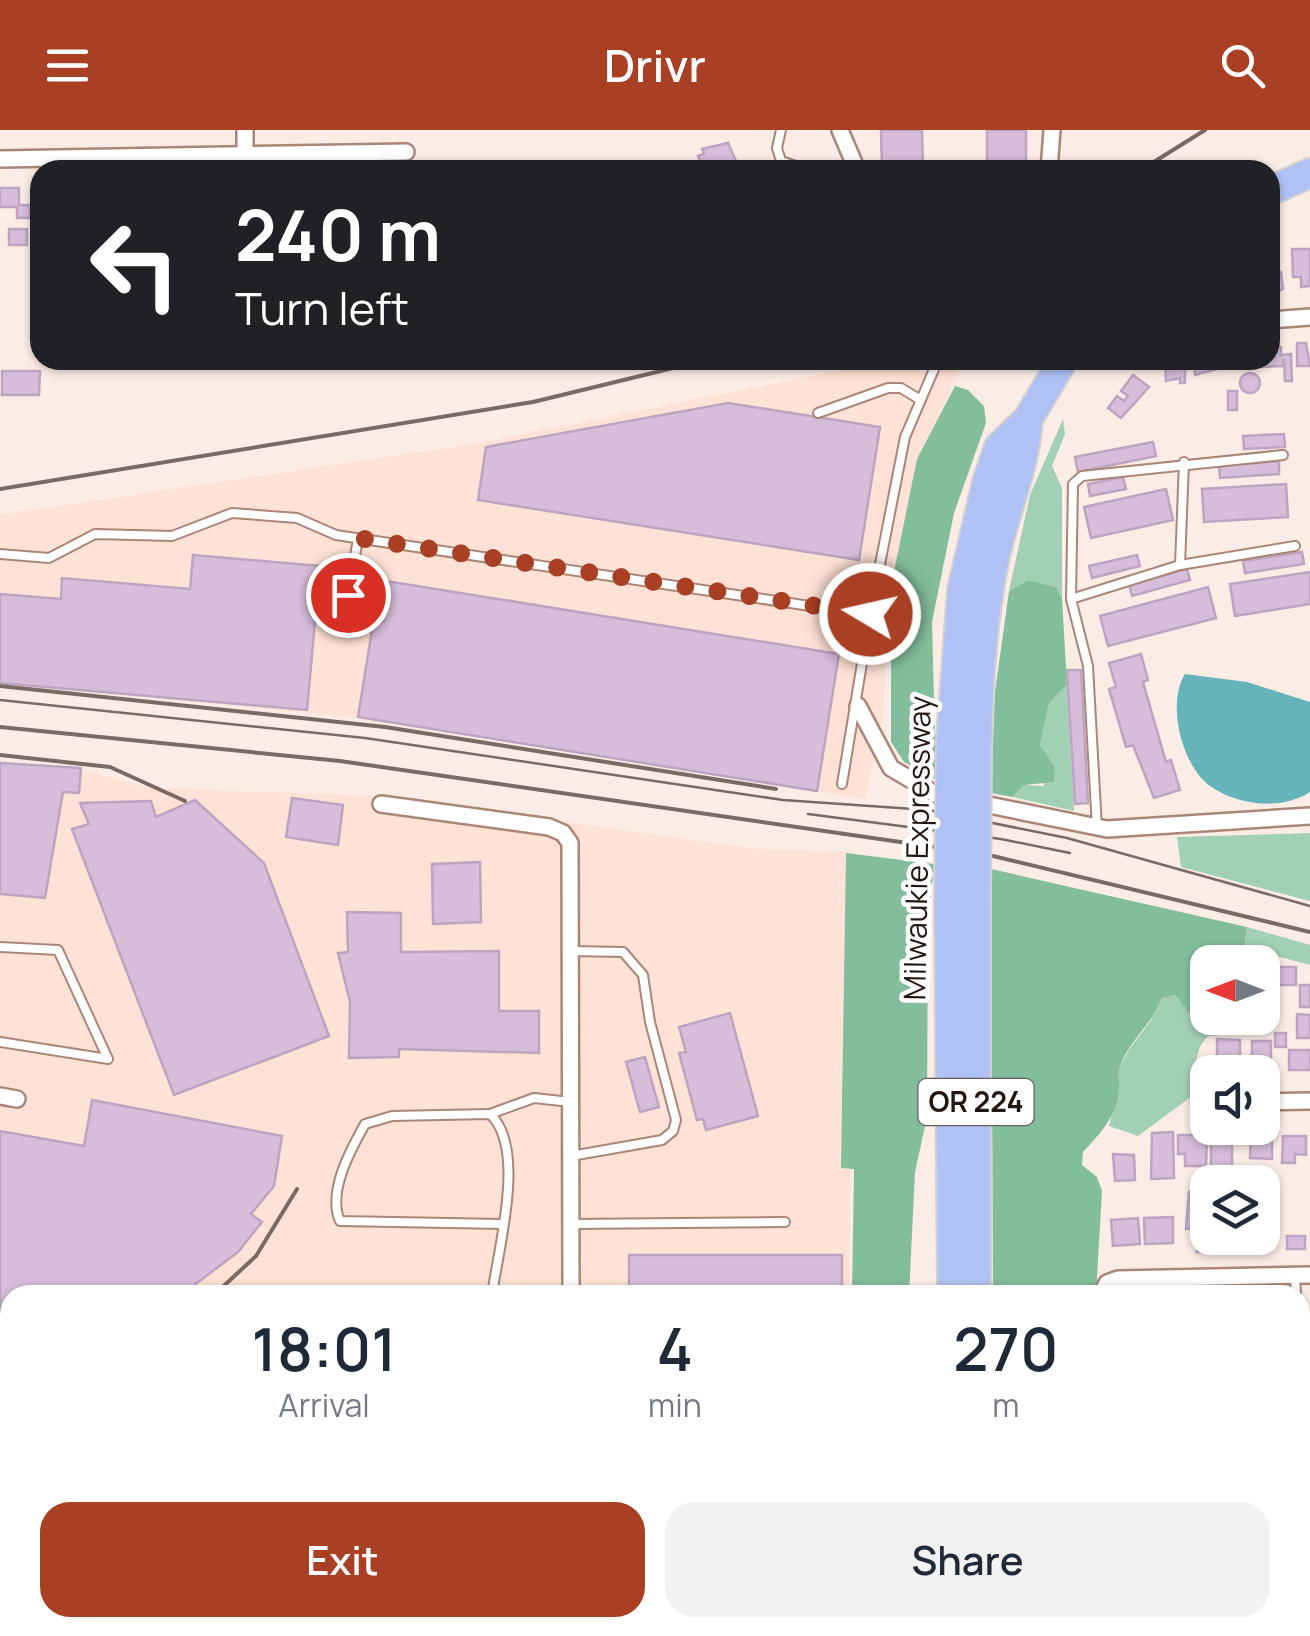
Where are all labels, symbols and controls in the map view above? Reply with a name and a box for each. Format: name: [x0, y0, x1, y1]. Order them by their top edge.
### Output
text: Drivr: [604, 34, 706, 96]
icon: menu: [40, 38, 95, 93]
icon: search: [1215, 38, 1270, 93]
text: 240 m: [235, 186, 441, 282]
icon: left: [70, 200, 200, 330]
text: Turn left: [235, 277, 409, 339]
pin: [306, 553, 391, 638]
position arrow: [818, 562, 922, 666]
icon: arrive: [321, 568, 376, 623]
street label: Milwaukie Expressway: [893, 695, 940, 1001]
north arrow: [1190, 945, 1280, 1035]
map controls: [1190, 945, 1280, 1255]
button: sound: [1190, 1055, 1280, 1145]
road number: OR 224: [918, 1079, 1034, 1125]
button: layers: [1190, 1165, 1280, 1255]
text: 18:01: [252, 1307, 397, 1389]
text: 4: [657, 1307, 693, 1389]
text: 270: [953, 1307, 1058, 1389]
text: Arrival: [278, 1383, 370, 1427]
text: min: [648, 1383, 702, 1427]
text: m: [992, 1383, 1019, 1427]
button: Exit: [40, 1502, 645, 1617]
button: Share: [665, 1502, 1270, 1617]

